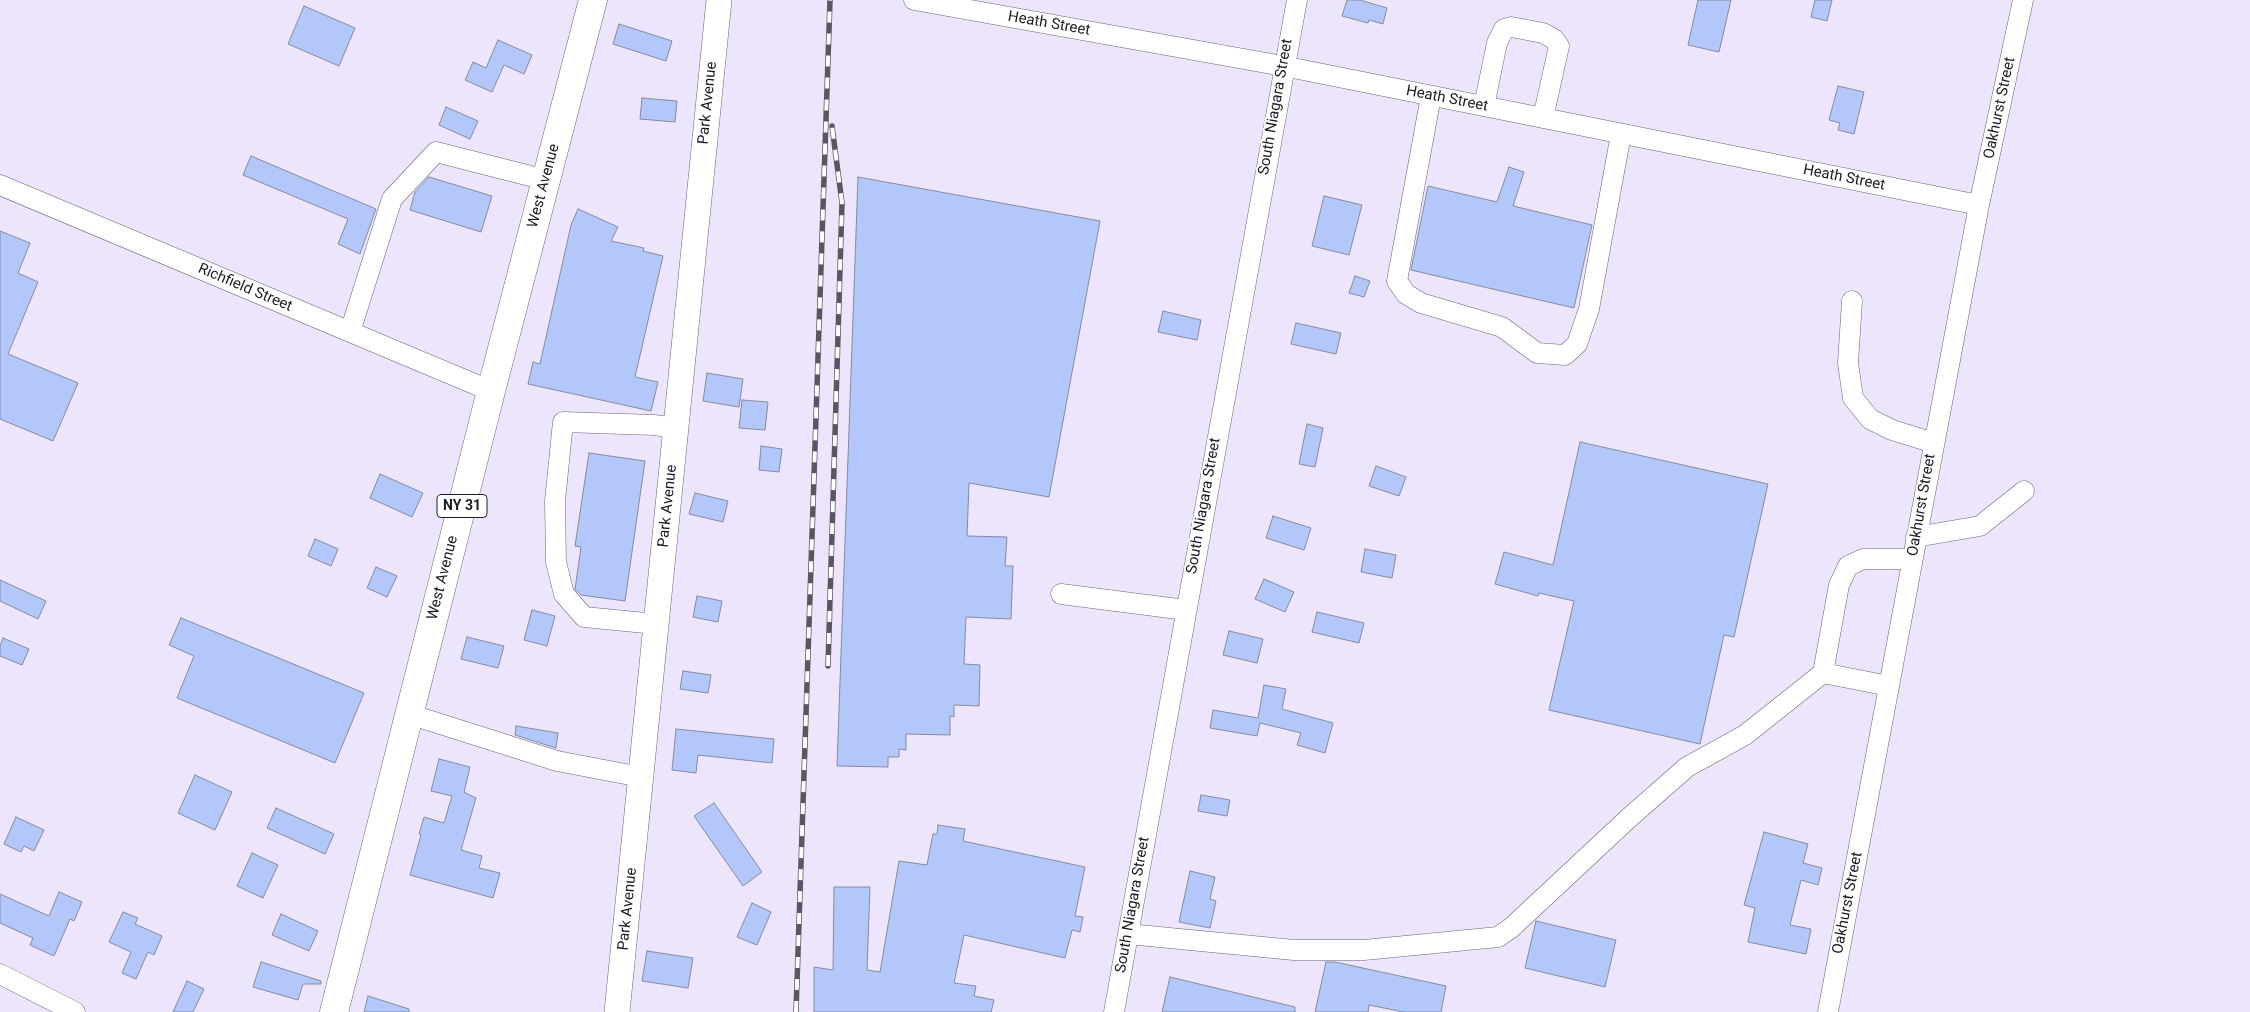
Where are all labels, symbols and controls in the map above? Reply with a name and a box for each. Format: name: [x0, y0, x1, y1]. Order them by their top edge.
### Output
street label: Heath Street: [1006, 8, 1092, 40]
street label: South Niagara Street: [1255, 38, 1297, 176]
street label: Oakhurst Street: [1980, 55, 2020, 161]
street label: Park Avenue: [695, 61, 721, 145]
street label: Heath Street: [1404, 82, 1490, 116]
street label: West Avenue: [524, 142, 564, 230]
street label: Heath Street: [1801, 161, 1887, 195]
street label: Richfield Street: [195, 260, 295, 316]
street label: South Niagara Street: [1183, 437, 1225, 575]
street label: Oakhurst Street: [1904, 452, 1940, 558]
street label: Park Avenue: [655, 464, 681, 548]
road number: NY 31: [437, 494, 487, 518]
street label: West Avenue: [424, 534, 462, 622]
street label: South Niagara Street: [1112, 836, 1154, 974]
street label: Oakhurst Street: [1829, 850, 1867, 956]
street label: Park Avenue: [615, 867, 641, 951]

